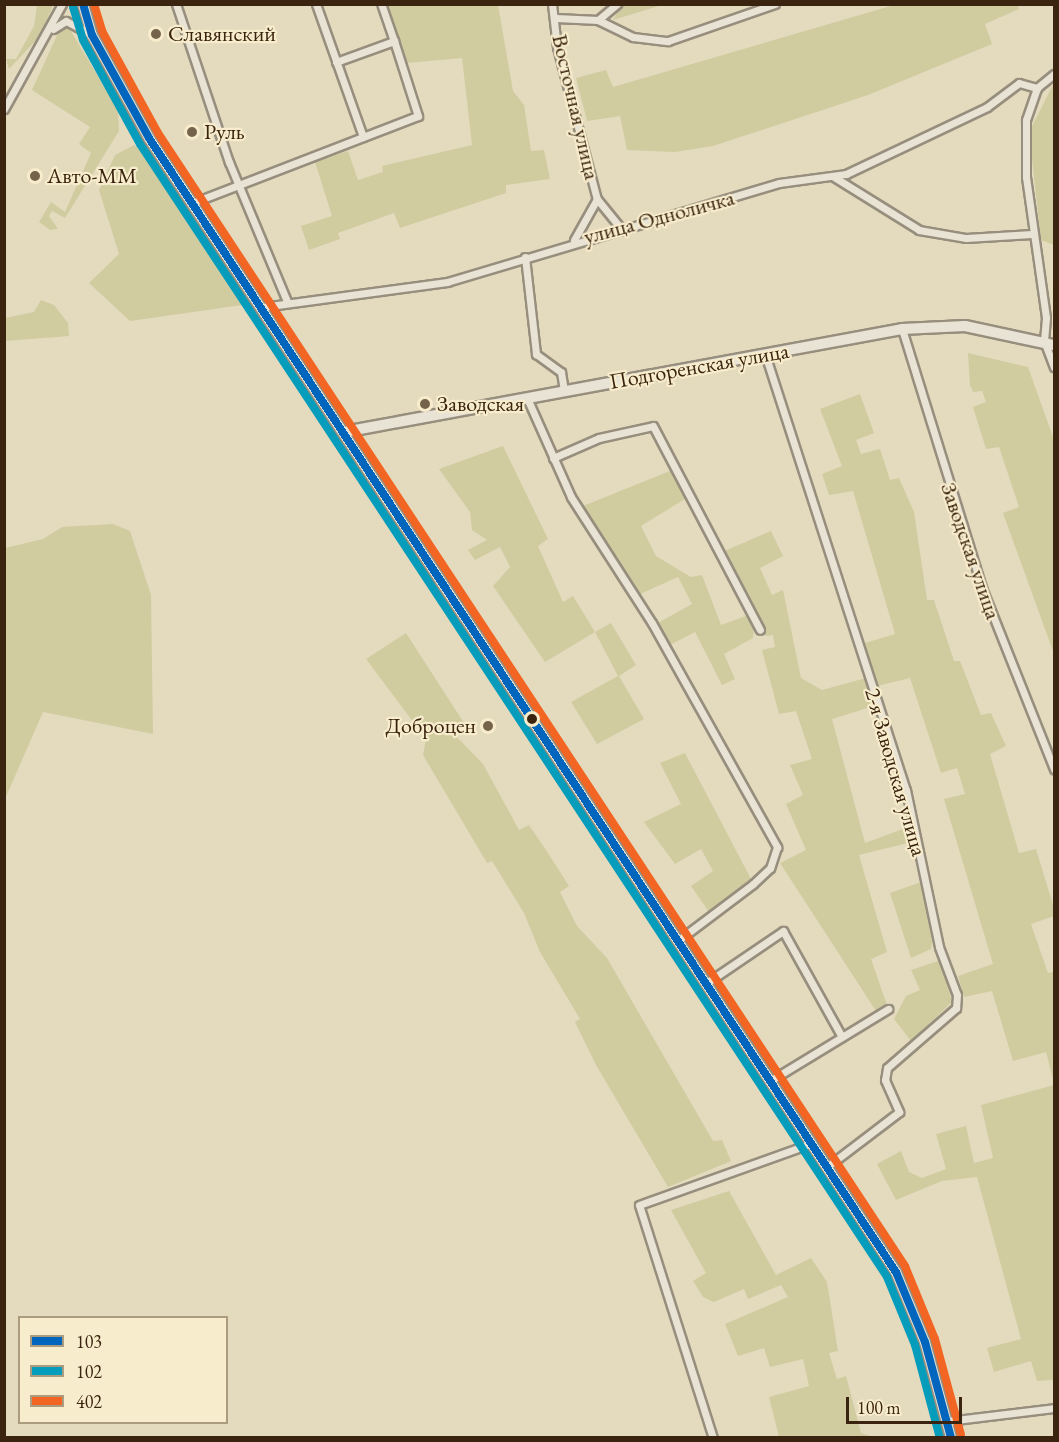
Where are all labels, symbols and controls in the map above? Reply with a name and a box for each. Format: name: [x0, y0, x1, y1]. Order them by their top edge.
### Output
place label: Славянский: [168, 21, 276, 47]
marker: Славянский: [149, 27, 163, 41]
street label: Восточная улица: [546, 32, 606, 182]
place label: Руль: [204, 119, 245, 145]
marker: Руль: [185, 125, 199, 139]
place label: Авто-ММ: [47, 163, 137, 189]
marker: Авто-ММ: [28, 169, 42, 183]
street label: улица Одноличка: [581, 184, 737, 250]
street label: Подгоренская улица: [607, 337, 791, 395]
place label: Заводская: [437, 391, 524, 417]
marker: Заводская: [418, 397, 432, 411]
street label: Заводская улица: [935, 479, 1007, 623]
street label: 2-я Заводская улица: [859, 685, 933, 859]
place label: Доброцен: [386, 713, 476, 739]
unlabelled marker: [526, 713, 538, 725]
marker: Доброцен: [481, 719, 495, 733]
legend: [18, 1316, 228, 1424]
text: 103: [76, 1330, 102, 1353]
text: 102: [76, 1360, 102, 1383]
scale bar: [849, 1385, 964, 1423]
text: 402: [76, 1390, 102, 1413]
text: 100 m: [857, 1396, 901, 1419]

